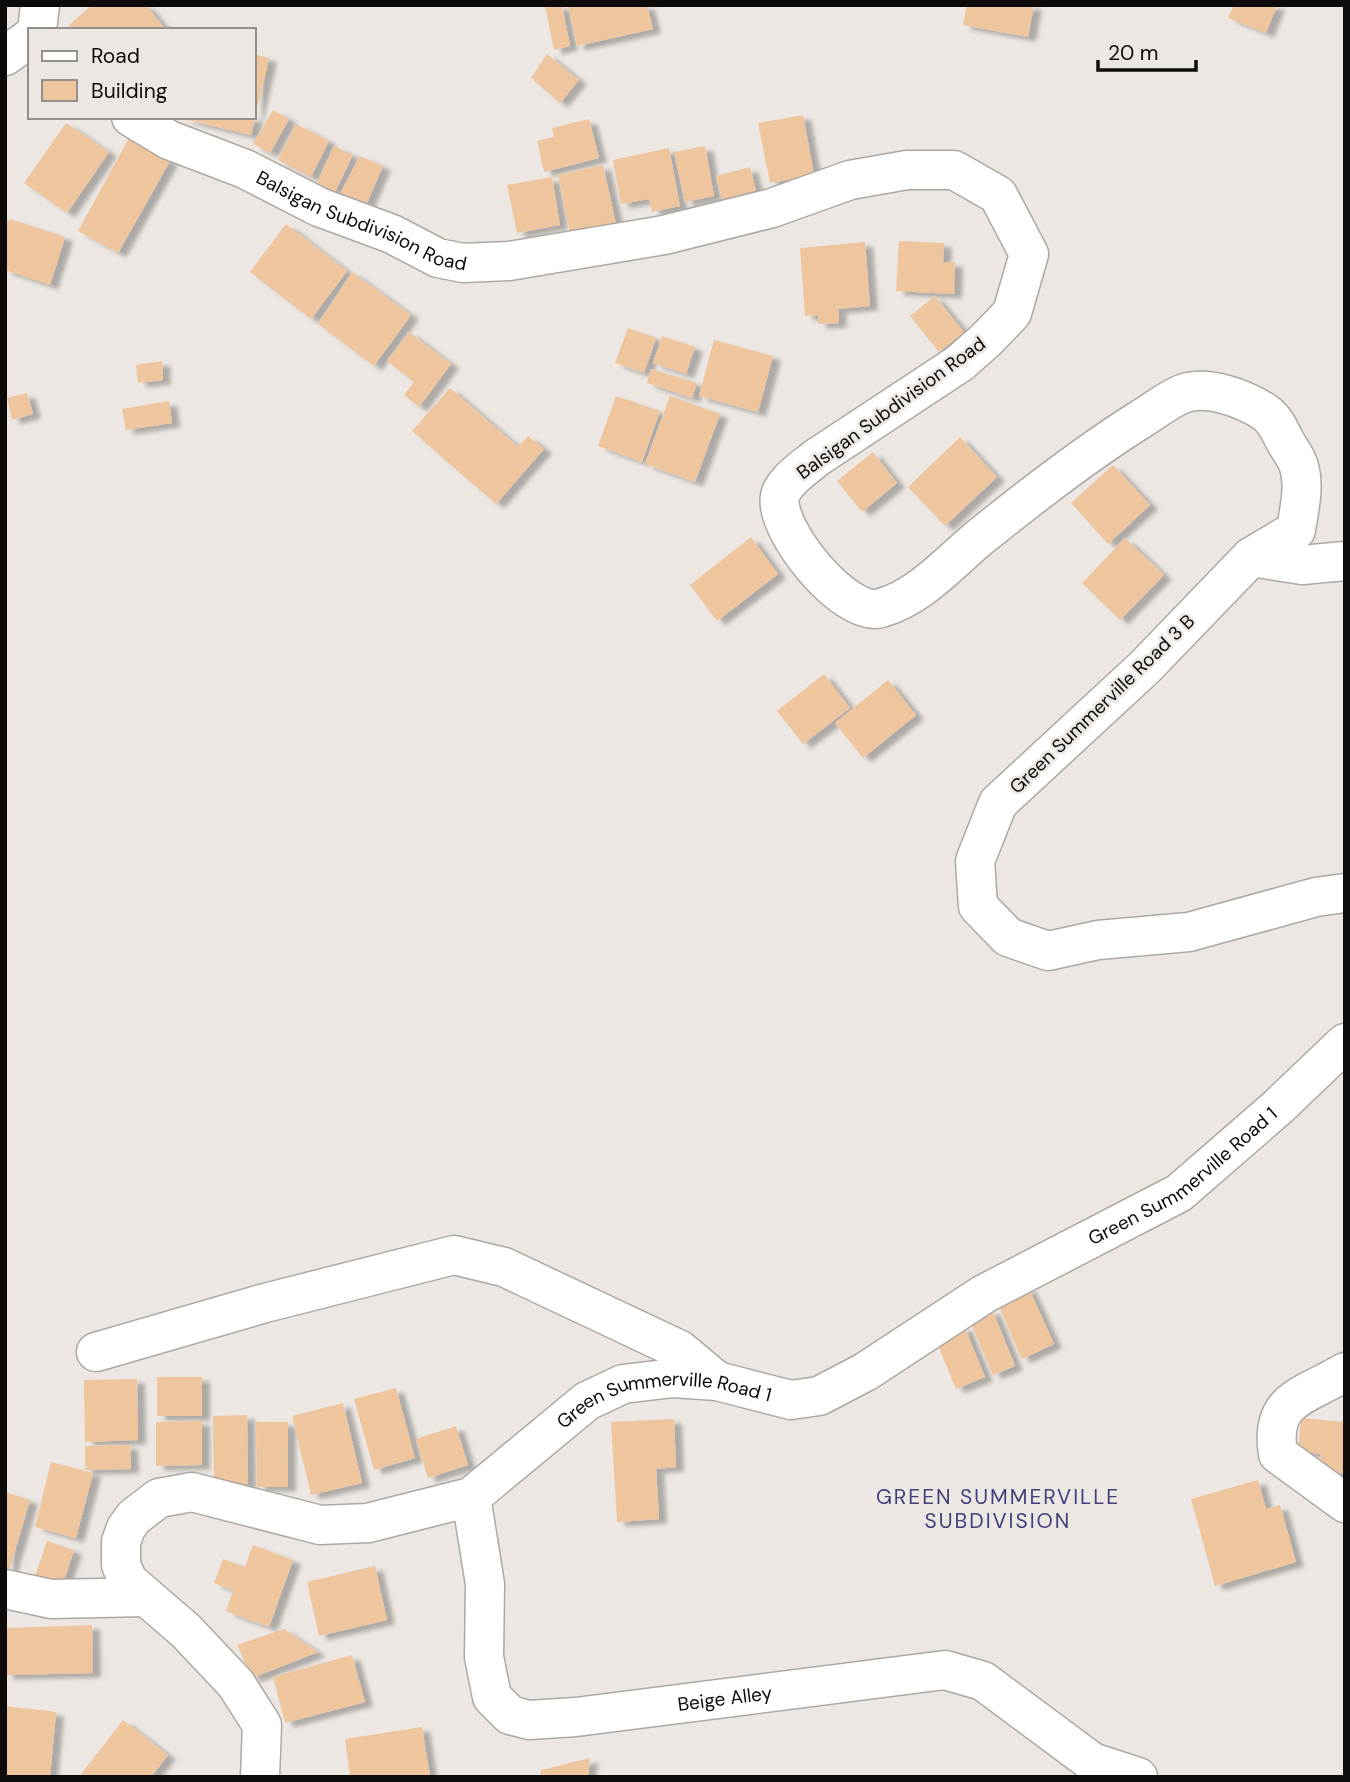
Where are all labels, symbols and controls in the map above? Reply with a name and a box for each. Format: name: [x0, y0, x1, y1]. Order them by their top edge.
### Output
legend: [28, 28, 256, 119]
scale bar: [1098, 28, 1196, 72]
text: 20 m: [1108, 39, 1159, 67]
text: Road: [91, 42, 140, 70]
text: Building: [91, 77, 168, 105]
street label: Balsigan Subdivision Road: [252, 164, 469, 276]
street label: Balsigan Subdivision Road: [792, 331, 990, 485]
street label: Green Summerville Road 3 B: [1004, 609, 1200, 799]
street label: Green Summerville Road 1: [1084, 1101, 1282, 1251]
street label: Green Summerville Road 1: [551, 1365, 774, 1434]
district label: GREEN SUMMERVILLE SUBDIVISION: [876, 1483, 1120, 1535]
street label: Beige Alley: [676, 1680, 774, 1716]

